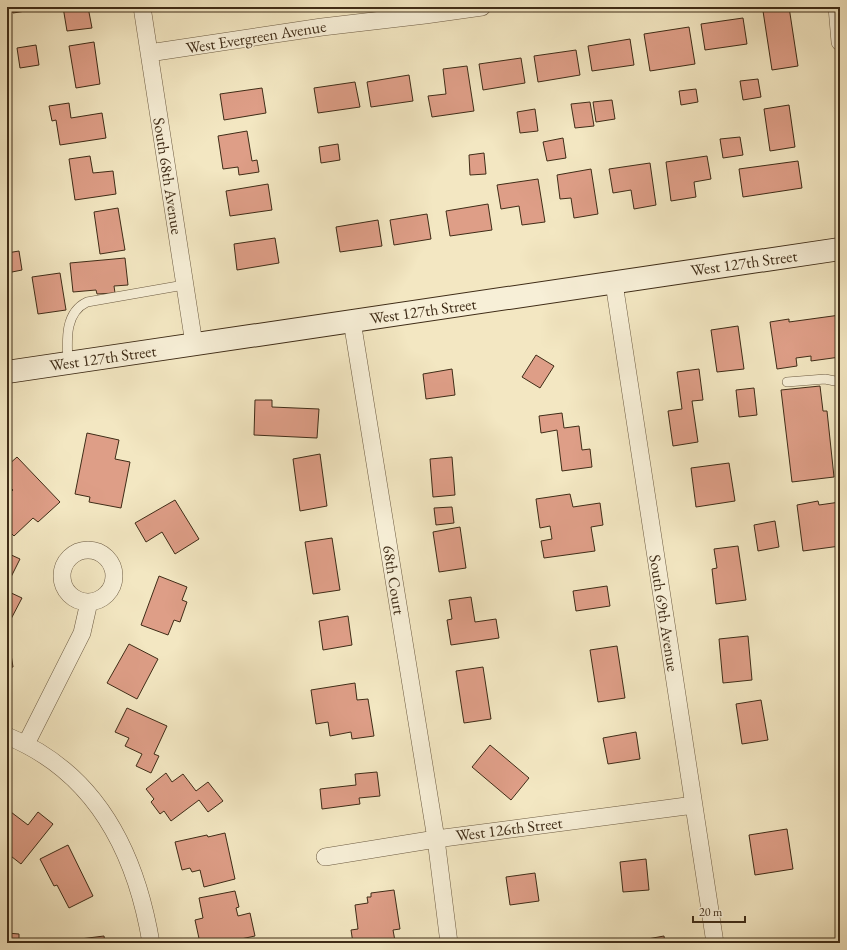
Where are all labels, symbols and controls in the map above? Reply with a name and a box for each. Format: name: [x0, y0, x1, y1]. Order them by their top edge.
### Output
street label: West Evergreen Avenue: [184, 16, 328, 58]
street label: South 68th Avenue: [148, 116, 188, 236]
street label: West 127th Street: [689, 245, 799, 281]
street label: West 127th Street: [368, 293, 478, 329]
street label: West 127th Street: [48, 340, 158, 376]
street label: 68th Court: [378, 544, 410, 616]
street label: South 69th Avenue: [644, 553, 684, 673]
street label: West 126th Street: [454, 812, 564, 846]
scale bar: [693, 898, 745, 924]
text: 20 m: [699, 904, 723, 920]

